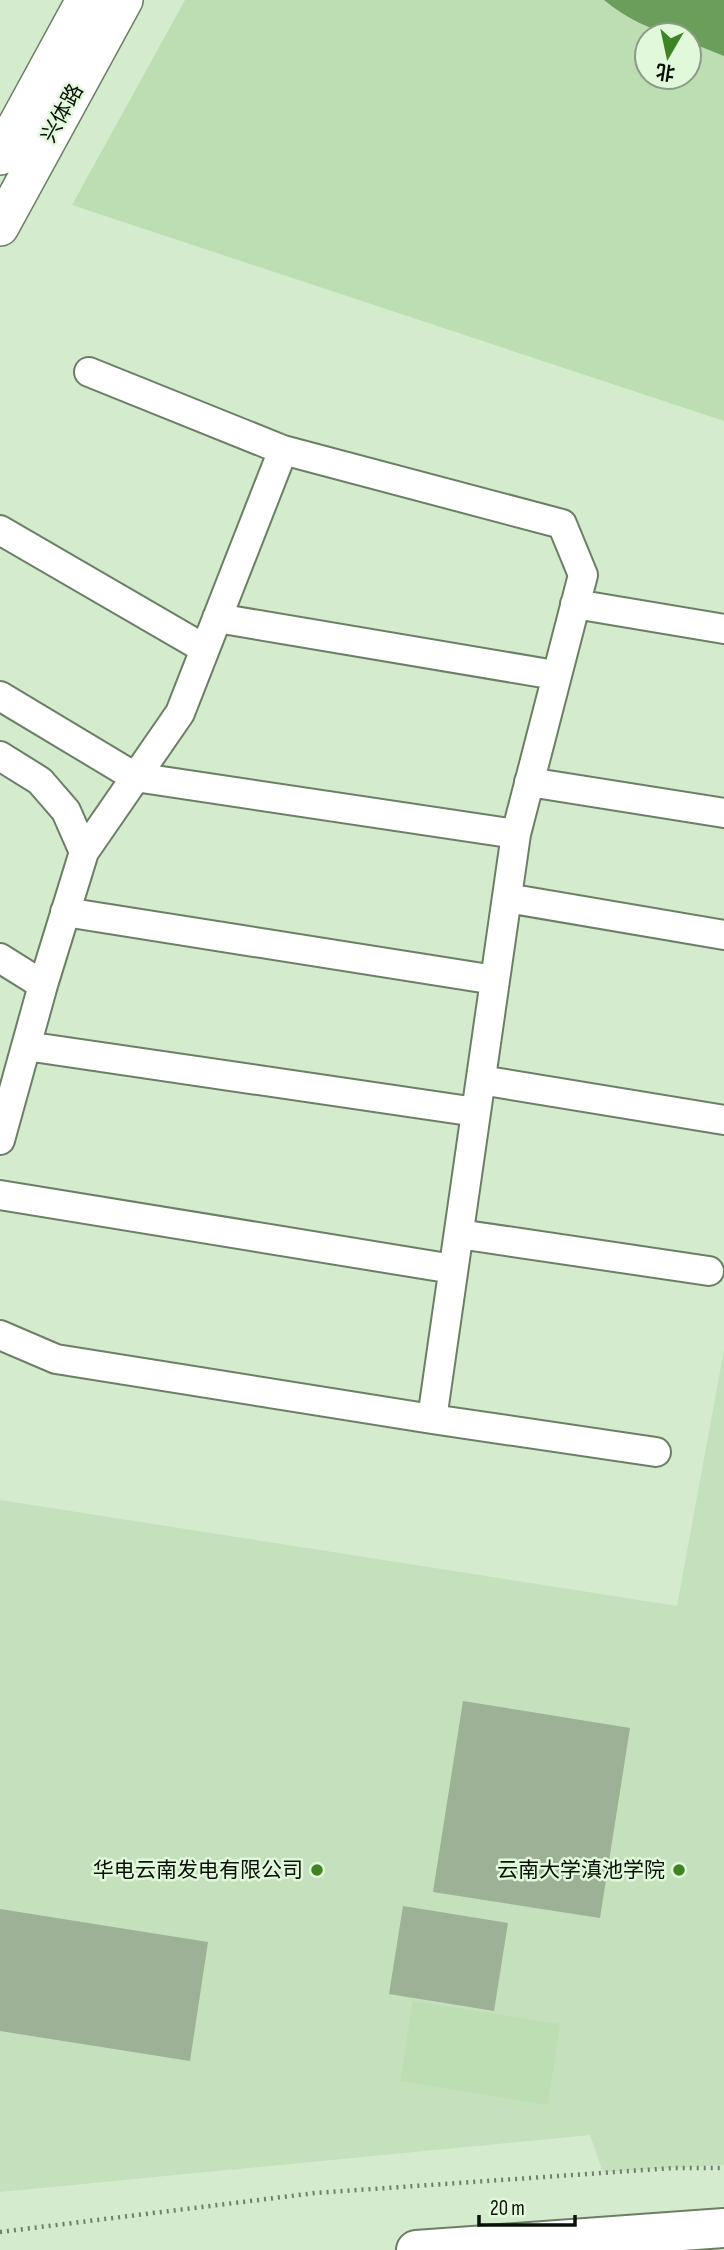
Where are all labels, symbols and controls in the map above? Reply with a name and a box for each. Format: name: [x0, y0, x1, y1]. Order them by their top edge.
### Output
north arrow: [633, 21, 703, 91]
text: 北: [654, 58, 677, 84]
street label: 兴体路: [36, 80, 89, 147]
place label: 华电云南发电有限公司: [93, 1858, 303, 1883]
place label: 云南大学滇池学院: [497, 1858, 665, 1883]
marker: 华电云南发电有限公司: [309, 1862, 325, 1878]
marker: 云南大学滇池学院: [671, 1862, 687, 1878]
scale bar: [479, 2184, 575, 2228]
text: 20 m: [490, 2196, 525, 2221]

